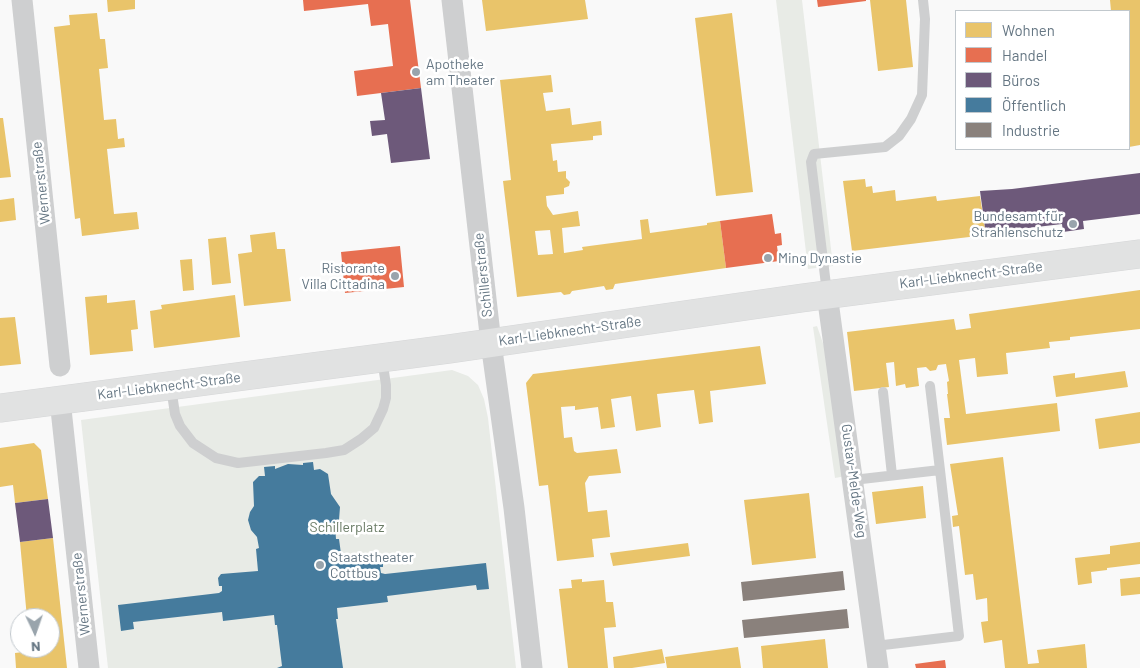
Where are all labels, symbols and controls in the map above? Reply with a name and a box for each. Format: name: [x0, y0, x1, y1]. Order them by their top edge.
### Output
legend: [955, 10, 1130, 150]
text: Wohnen: [1002, 21, 1055, 39]
text: Handel: [1002, 46, 1047, 64]
place label: Apotheke am Theater: [426, 56, 495, 88]
marker: Apotheke am Theater: [410, 66, 422, 78]
text: Büros: [1002, 71, 1040, 89]
text: Öffentlich: [1002, 96, 1066, 114]
text: Industrie: [1002, 121, 1060, 139]
street label: Wernerstraße: [28, 141, 54, 225]
place label: Bundesamt für Strahlenschutz: [971, 208, 1063, 240]
marker: Bundesamt für Strahlenschutz: [1067, 218, 1079, 230]
street label: Schillerstraße: [470, 232, 496, 318]
place label: Ming Dynastie: [778, 250, 862, 266]
marker: Ming Dynastie: [762, 252, 774, 264]
street label: Karl-Liebknecht-Straße: [898, 258, 1044, 292]
place label: Ristorante Villa Cittadina: [301, 260, 385, 292]
marker: Ristorante Villa Cittadina: [389, 270, 401, 282]
street label: Karl-Liebknecht-Straße: [498, 313, 642, 349]
street label: Karl-Liebknecht-Straße: [96, 369, 242, 403]
street label: Gustav-Melde-Weg: [838, 423, 870, 539]
park label: Schillerplatz: [310, 519, 384, 535]
place label: Staatstheater Cottbus: [330, 549, 414, 582]
street label: Wernerstraße: [68, 552, 94, 636]
marker: Staatstheater Cottbus: [314, 559, 326, 571]
north arrow: [10, 608, 60, 658]
text: N: [31, 639, 41, 656]

